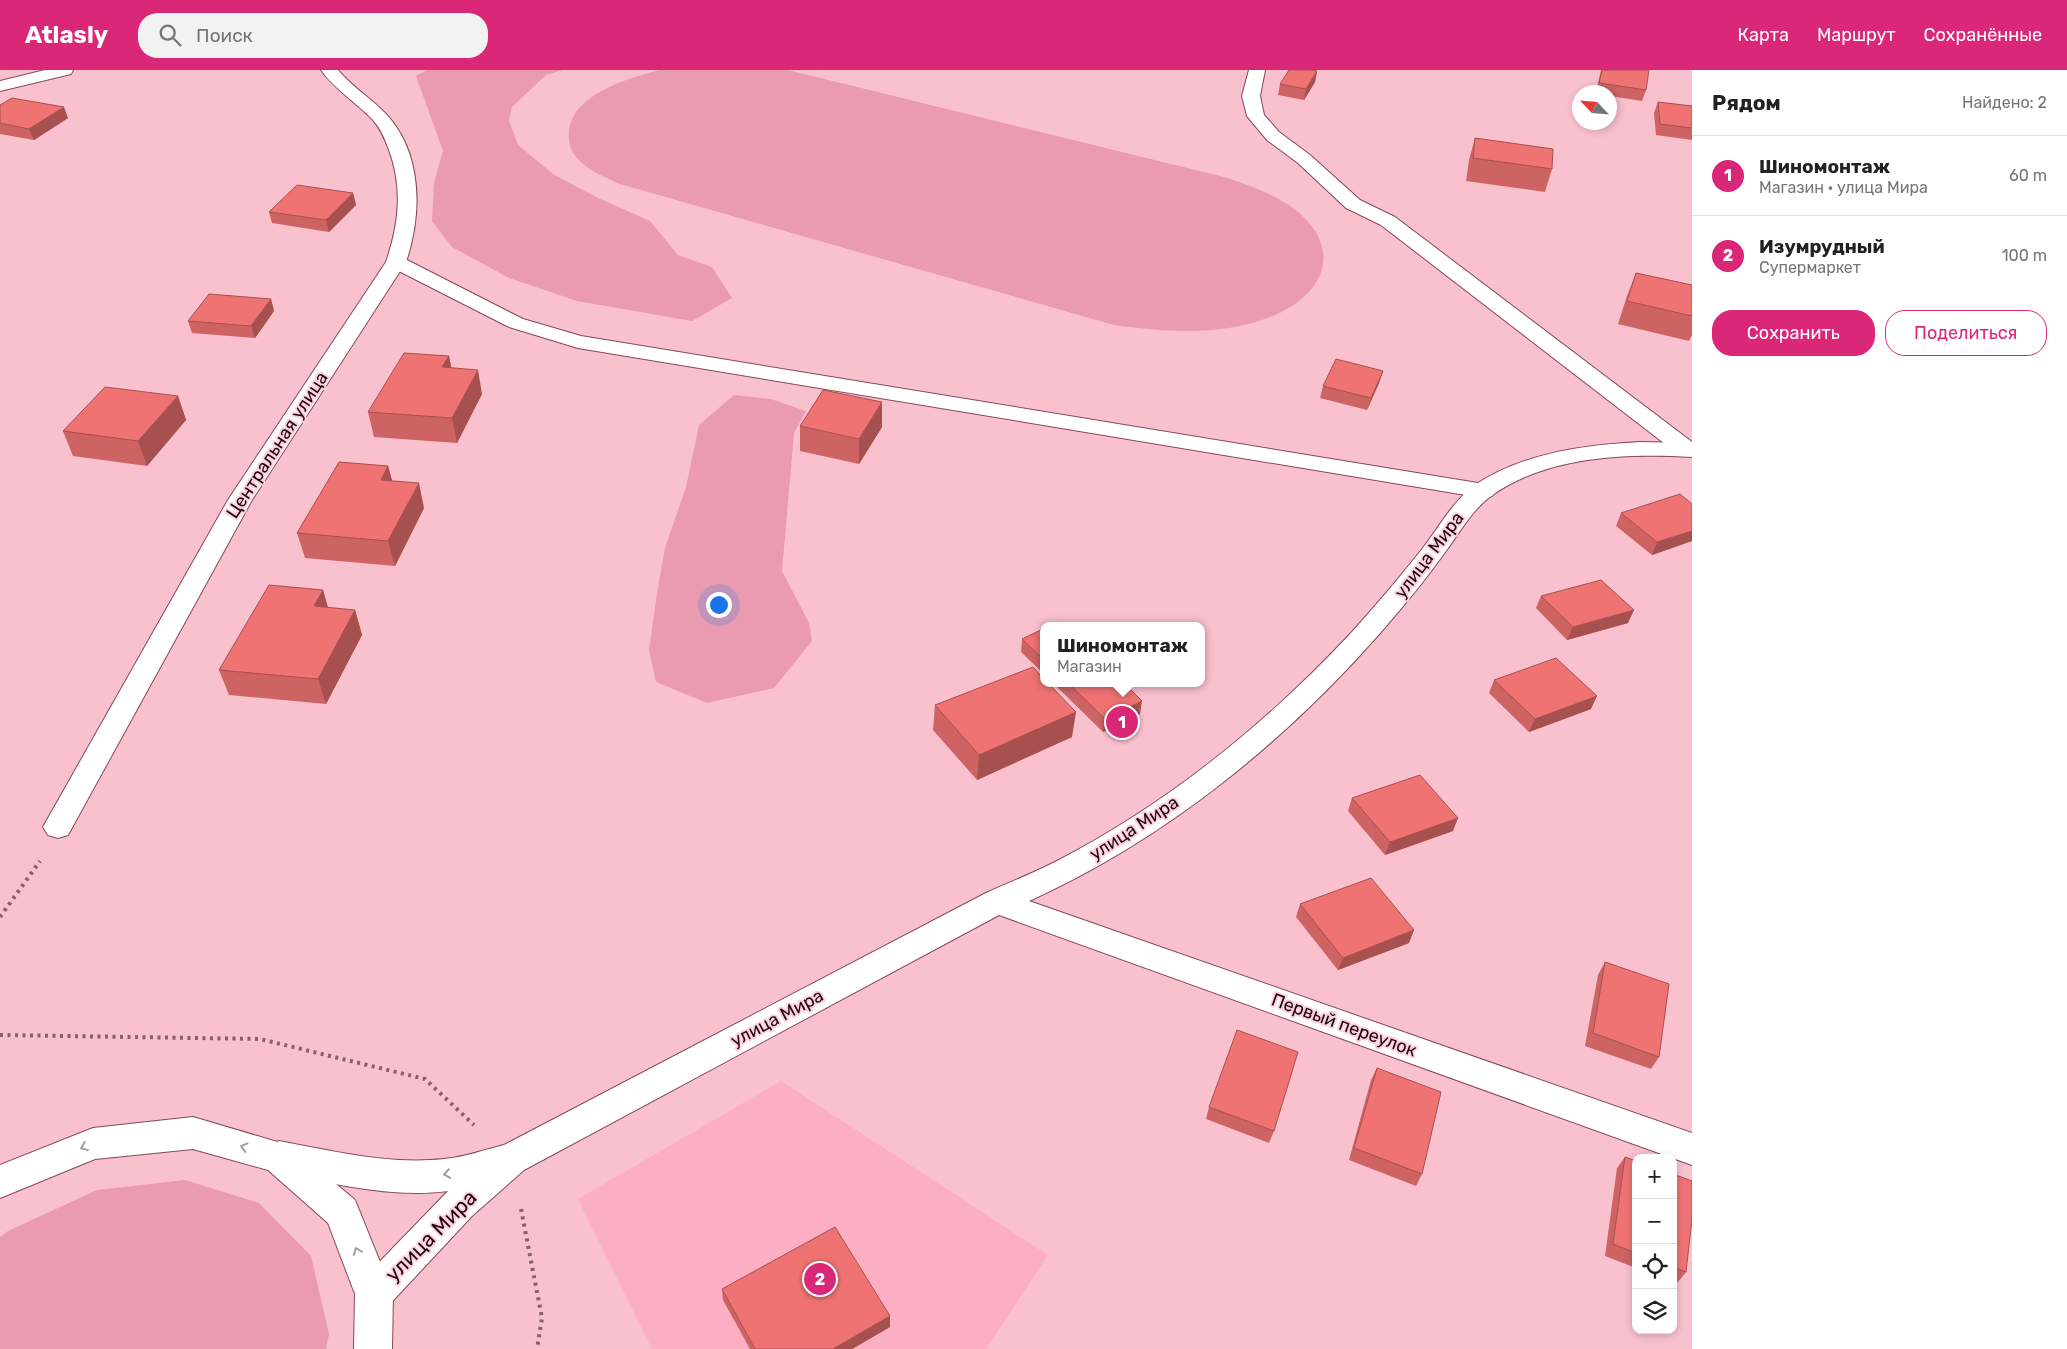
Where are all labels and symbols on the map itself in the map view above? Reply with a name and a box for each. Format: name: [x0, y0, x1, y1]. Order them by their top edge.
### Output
north arrow: [1572, 85, 1617, 130]
street label: Центральная улица: [221, 368, 333, 522]
street label: улица Мира: [1389, 508, 1469, 602]
your location: [706, 592, 732, 618]
pin: 1: [1106, 703, 1138, 741]
street label: улица Мира: [1085, 791, 1183, 865]
street label: улица Мира: [727, 984, 827, 1052]
street label: Первый переулок: [1268, 989, 1420, 1062]
one-way arrow: [80, 1141, 89, 1151]
one-way arrow: [239, 1142, 248, 1153]
one-way arrow: [443, 1168, 451, 1178]
street label: улица Мира: [380, 1185, 482, 1287]
one-way arrow: [353, 1247, 363, 1256]
pin: 2: [804, 1260, 836, 1298]

